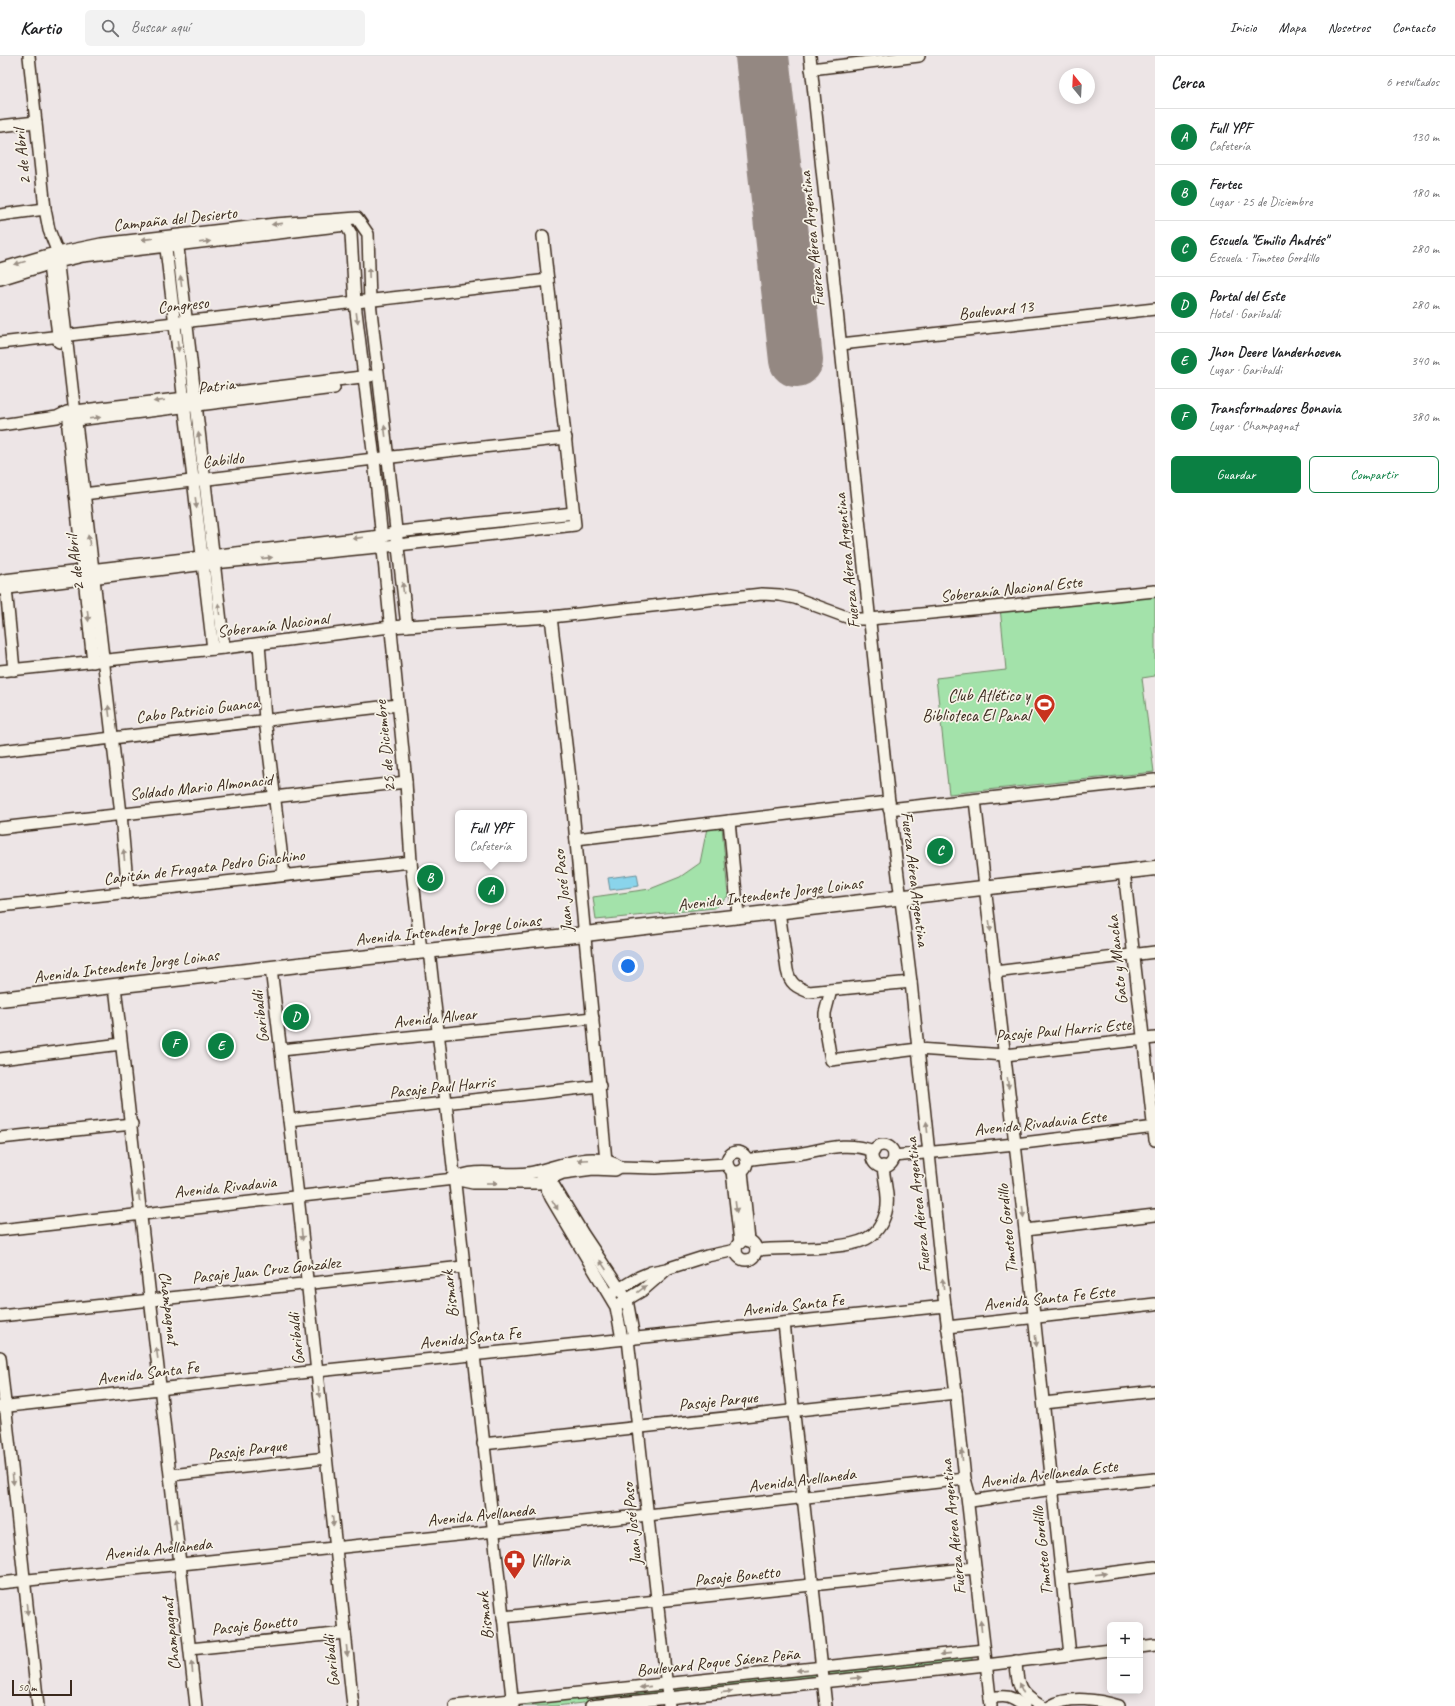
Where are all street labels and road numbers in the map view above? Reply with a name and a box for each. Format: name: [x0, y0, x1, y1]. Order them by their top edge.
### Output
street label: 2 de Abril: [8, 125, 35, 186]
street label: Fuerza Aérea Argentina: [794, 169, 830, 308]
street label: Campaña del Desierto: [112, 202, 239, 236]
street label: Congreso: [156, 292, 211, 318]
street label: Boulevard 13: [958, 296, 1036, 324]
street label: Patria: [197, 373, 237, 399]
street label: Cabildo: [201, 447, 246, 473]
street label: Fuerza Aérea Argentina: [829, 491, 865, 630]
street label: 2 de Abril: [61, 531, 89, 592]
street label: Soberanía Nacional Este: [939, 571, 1084, 607]
street label: Soberanía Nacional: [216, 607, 333, 642]
street label: Cabo Patricio Guanca: [135, 692, 261, 728]
street label: 25 de Diciembre: [370, 698, 400, 793]
street label: Soldado Mario Almonacid: [129, 769, 276, 805]
street label: Fuerza Aérea Argentina: [896, 810, 934, 949]
street label: Capitán de Fragata Pedro Giachino: [102, 844, 307, 890]
street label: Juan José Paso: [548, 847, 578, 934]
street label: Avenida Intendente Jorge Loinas: [676, 872, 866, 916]
street label: Avenida Intendente Jorge Loinas: [354, 910, 544, 950]
street label: Gato y Mancha: [1102, 913, 1132, 1006]
street label: Avenida Intendente Jorge Loinas: [32, 944, 222, 988]
street label: Garibaldi: [246, 988, 274, 1044]
street label: Avenida Alvear: [392, 1003, 480, 1033]
street label: Pasaje Paul Harris Este: [994, 1013, 1133, 1046]
street label: Pasaje Paul Harris: [388, 1071, 498, 1103]
street label: Avenida Rivadavia Este: [973, 1105, 1108, 1140]
street label: Fuerza Aérea Argentina: [900, 1135, 936, 1274]
street label: Avenida Rivadavia: [173, 1171, 278, 1203]
street label: Timoteo Gordillo: [992, 1182, 1022, 1275]
street label: Pasaje Juan Cruz González: [191, 1252, 343, 1288]
street label: Bismark: [436, 1267, 463, 1319]
street label: Champagnat: [154, 1270, 184, 1348]
street label: Avenida Santa Fe Este: [983, 1281, 1117, 1315]
street label: Avenida Santa Fe: [741, 1289, 846, 1321]
street label: Garibaldi: [283, 1310, 309, 1366]
street label: Avenida Santa Fe: [418, 1322, 523, 1354]
street label: Avenida Santa Fe: [96, 1356, 201, 1390]
street label: Pasaje Parque: [677, 1386, 760, 1416]
street label: Pasaje Parque: [206, 1435, 289, 1465]
street label: Avenida Avellaneda Este: [979, 1455, 1120, 1493]
street label: Fuerza Aérea Argentina: [935, 1457, 971, 1596]
street label: Avenida Avellaneda: [747, 1463, 858, 1497]
street label: Juan José Paso: [617, 1480, 647, 1567]
street label: Avenida Avellaneda: [426, 1499, 537, 1531]
street label: Timoteo Gordillo: [1027, 1504, 1057, 1597]
street label: Avenida Avellaneda: [103, 1533, 214, 1565]
street label: Pasaje Bonetto: [693, 1561, 782, 1591]
street label: Bismark: [472, 1589, 498, 1641]
street label: Champagnat: [156, 1594, 185, 1672]
street label: Pasaje Bonetto: [210, 1610, 299, 1640]
street label: Garibaldi: [318, 1632, 344, 1688]
street label: Boulevard Roque Sáenz Peña: [636, 1643, 802, 1681]

